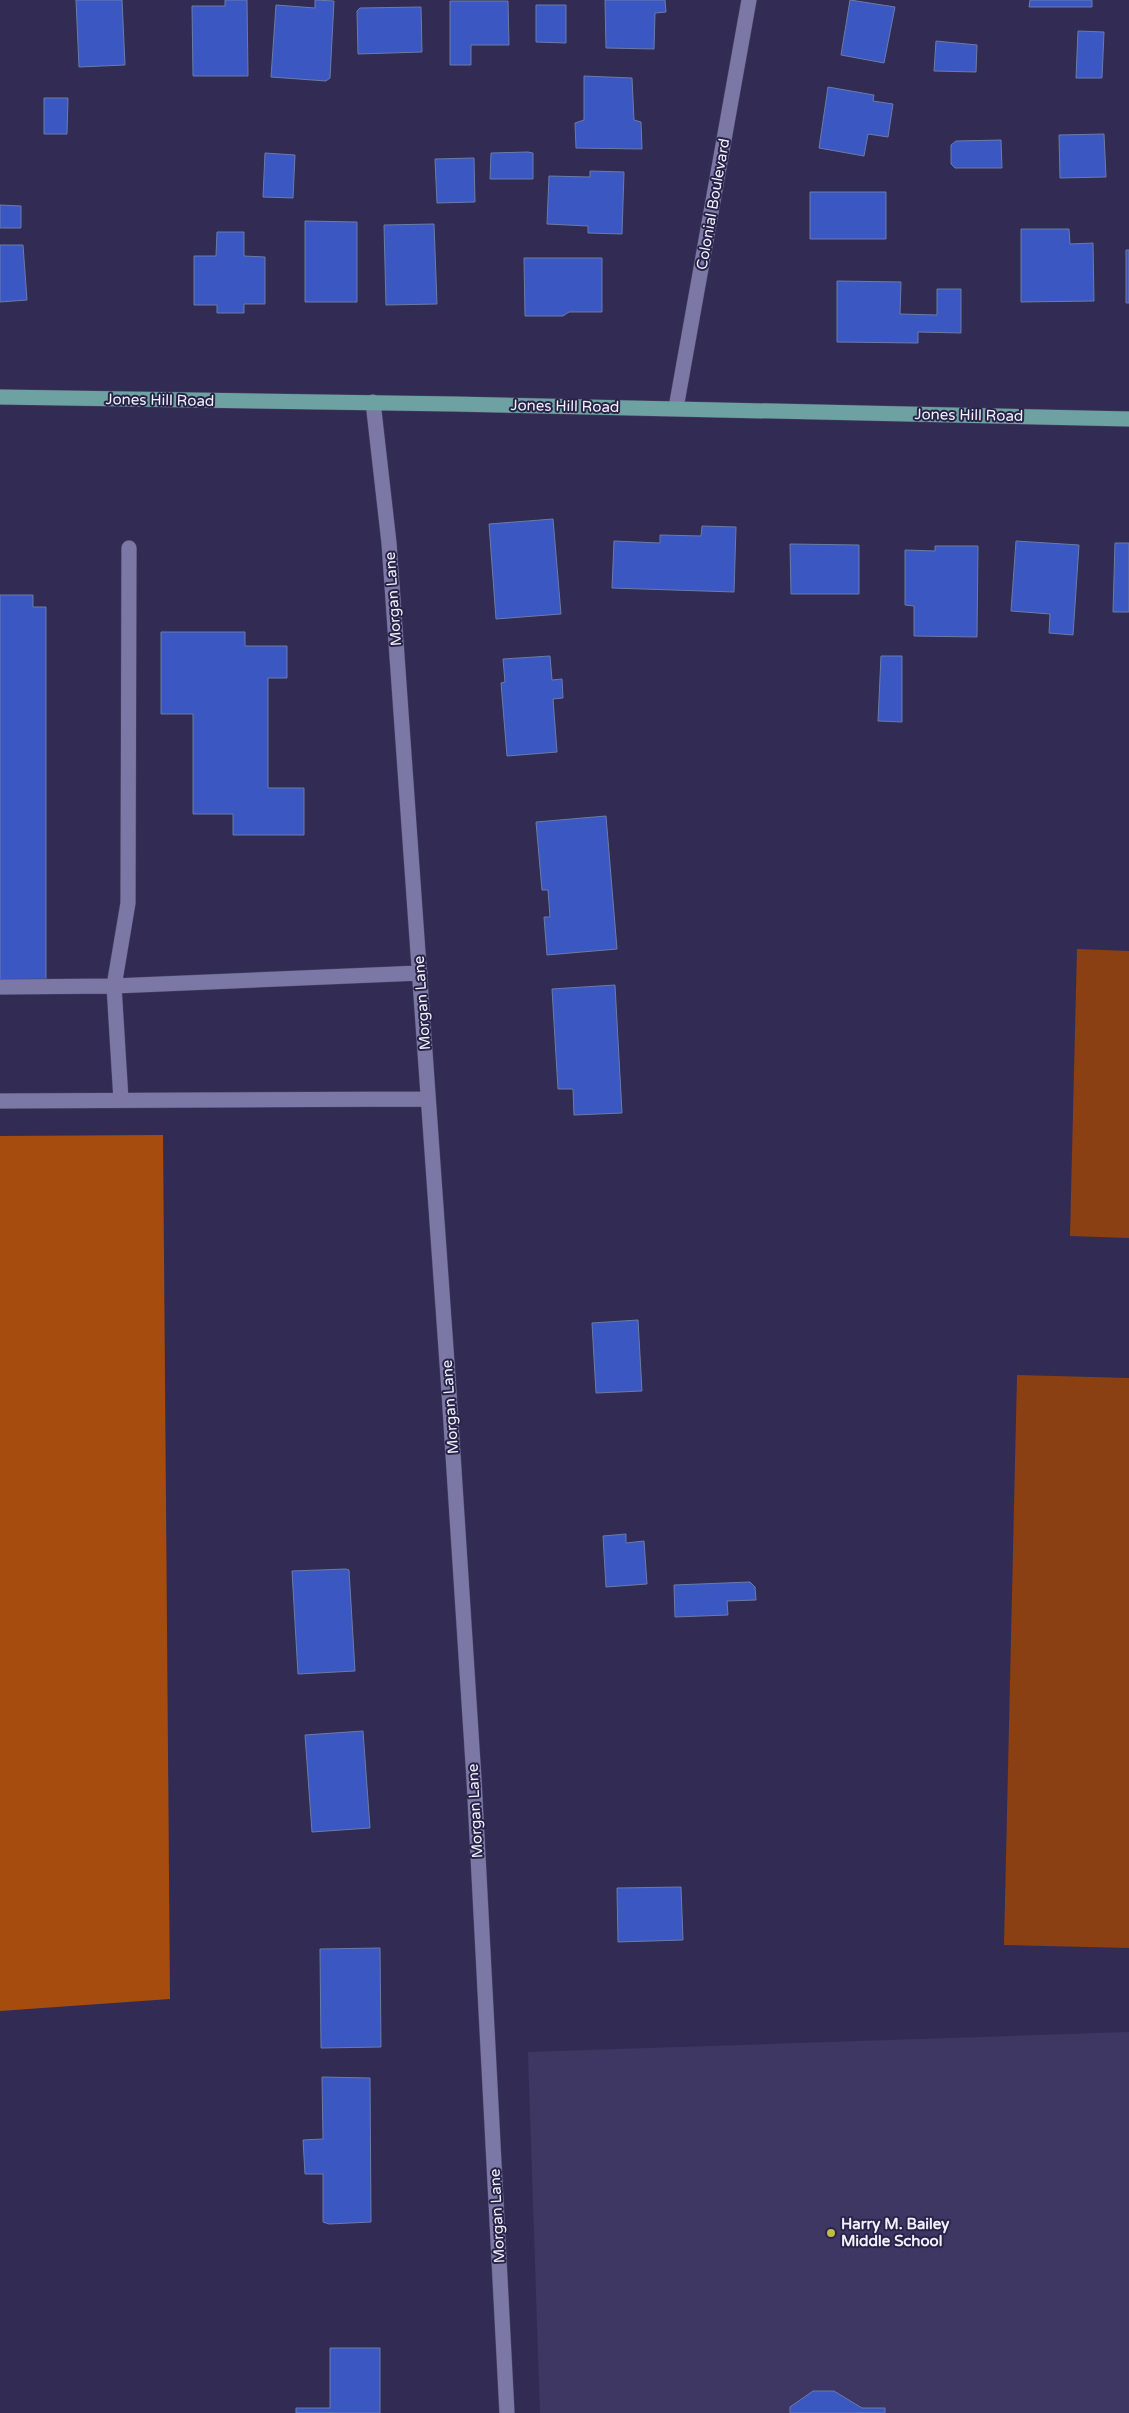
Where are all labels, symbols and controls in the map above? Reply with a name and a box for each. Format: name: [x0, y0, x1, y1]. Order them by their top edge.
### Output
street label: Colonial Boulevard: [693, 137, 733, 271]
street label: Jones Hill Road: [105, 390, 215, 410]
street label: Jones Hill Road: [510, 396, 620, 416]
street label: Jones Hill Road: [914, 405, 1024, 425]
street label: Morgan Lane: [381, 551, 405, 647]
street label: Morgan Lane: [410, 955, 434, 1051]
street label: Morgan Lane: [438, 1359, 462, 1455]
street label: Morgan Lane: [464, 1763, 486, 1859]
street label: Morgan Lane: [486, 2168, 508, 2264]
place label: Harry M. Bailey Middle School: [841, 2215, 949, 2250]
marker: Harry M. Bailey Middle School: [825, 2227, 837, 2239]

